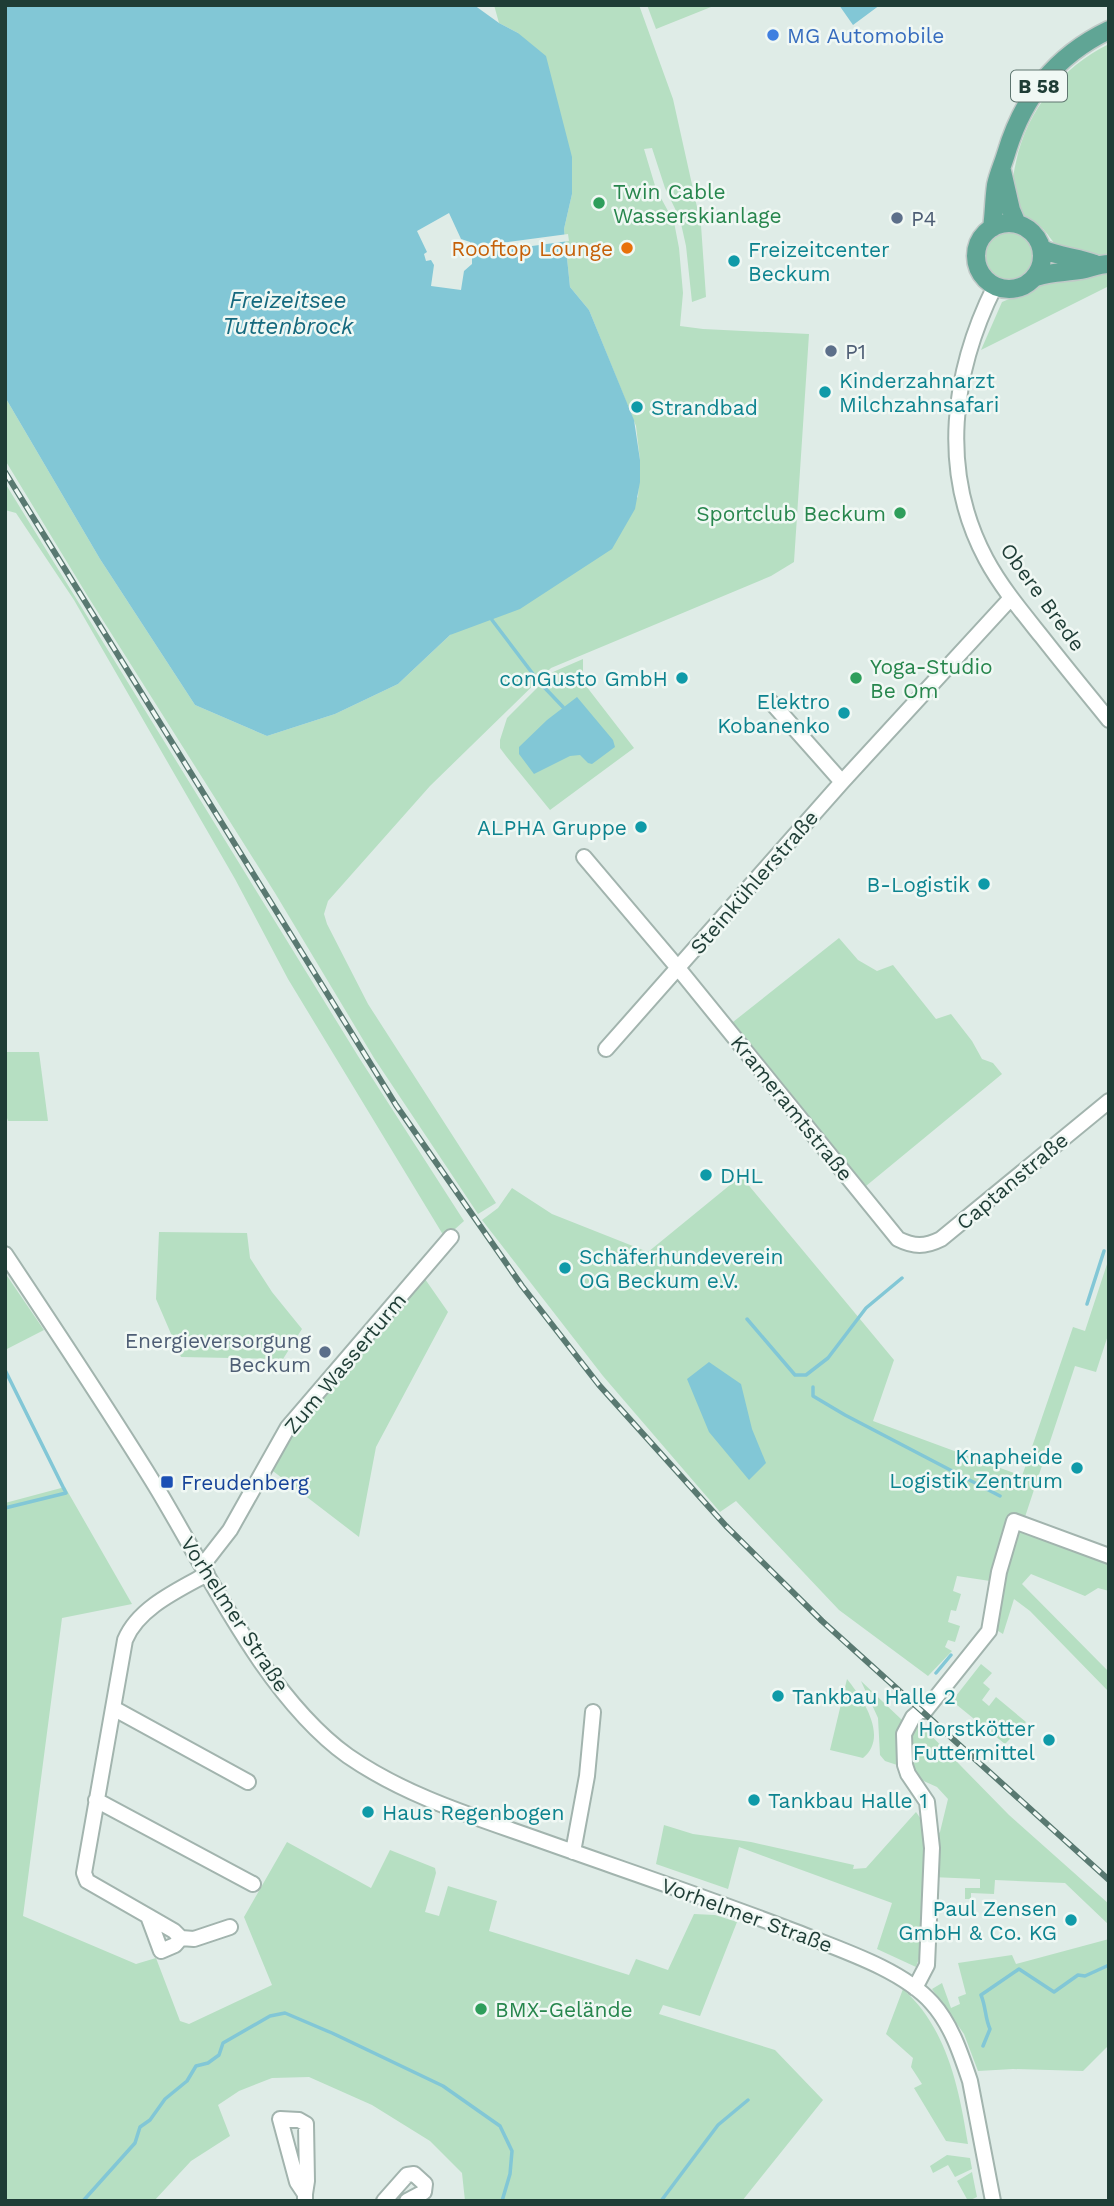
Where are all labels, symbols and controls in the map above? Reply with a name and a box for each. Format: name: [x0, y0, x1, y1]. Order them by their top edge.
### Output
place label: MG Automobile: [787, 23, 944, 48]
marker: MG Automobile: [765, 27, 781, 43]
road number: B 58: [1011, 71, 1067, 102]
place label: Twin Cable Wasserskianlage: [613, 179, 782, 228]
marker: Twin Cable Wasserskianlage: [591, 195, 607, 211]
place label: P4: [911, 206, 936, 231]
marker: P4: [889, 210, 905, 226]
place label: Rooftop Lounge: [451, 236, 613, 261]
place label: Freizeitcenter Beckum: [748, 237, 890, 286]
marker: Rooftop Lounge: [619, 240, 635, 256]
marker: Freizeitcenter Beckum: [726, 253, 742, 269]
water label: Freizeitsee Tuttenbrock: [222, 287, 355, 340]
place label: P1: [845, 339, 866, 364]
marker: P1: [823, 343, 839, 359]
place label: Kinderzahnarzt Milchzahnsafari: [839, 368, 999, 417]
marker: Kinderzahnarzt Milchzahnsafari: [817, 384, 833, 400]
place label: Strandbad: [651, 395, 758, 420]
marker: Strandbad: [629, 399, 645, 415]
place label: Sportclub Beckum: [696, 501, 886, 526]
marker: Sportclub Beckum: [892, 505, 908, 521]
street label: Obere Brede: [995, 538, 1091, 656]
place label: Yoga-Studio Be Om: [870, 654, 993, 703]
place label: conGusto GmbH: [499, 666, 668, 691]
marker: conGusto GmbH: [674, 670, 690, 686]
marker: Yoga-Studio Be Om: [848, 670, 864, 686]
place label: Elektro Kobanenko: [717, 689, 830, 738]
marker: Elektro Kobanenko: [836, 705, 852, 721]
street label: Steinkühlerstraße: [685, 805, 823, 959]
place label: ALPHA Gruppe: [477, 815, 627, 840]
marker: ALPHA Gruppe: [633, 819, 649, 835]
place label: B-Logistik: [867, 872, 970, 897]
marker: B-Logistik: [976, 876, 992, 892]
street label: Krameramtstraße: [726, 1030, 858, 1186]
street label: Captanstraße: [951, 1127, 1073, 1235]
place label: DHL: [720, 1163, 763, 1188]
marker: DHL: [698, 1167, 714, 1183]
place label: Schäferhundeverein OG Beckum e.V.: [579, 1244, 784, 1293]
marker: Schäferhundeverein OG Beckum e.V.: [557, 1260, 573, 1276]
street label: Zum Wasserturm: [279, 1287, 411, 1439]
place label: Energieversorgung Beckum: [125, 1328, 312, 1377]
marker: Energieversorgung Beckum: [317, 1344, 333, 1360]
place label: Knapheide Logistik Zentrum: [889, 1444, 1063, 1493]
marker: Knapheide Logistik Zentrum: [1069, 1460, 1085, 1476]
place label: Freudenberg: [181, 1470, 310, 1495]
marker: Freudenberg: [159, 1474, 175, 1490]
street label: Vorhelmer Straße: [175, 1532, 295, 1696]
place label: Tankbau Halle 2: [792, 1684, 956, 1709]
marker: Tankbau Halle 2: [770, 1688, 786, 1704]
place label: Horstkötter Futtermittel: [913, 1716, 1036, 1765]
marker: Horstkötter Futtermittel: [1041, 1732, 1057, 1748]
place label: Tankbau Halle 1: [768, 1788, 928, 1813]
marker: Tankbau Halle 1: [746, 1792, 762, 1808]
place label: Haus Regenbogen: [382, 1800, 564, 1825]
marker: Haus Regenbogen: [360, 1804, 376, 1820]
street label: Vorhelmer Straße: [658, 1872, 836, 1958]
place label: Paul Zensen GmbH & Co. KG: [898, 1896, 1057, 1945]
marker: Paul Zensen GmbH & Co. KG: [1063, 1912, 1079, 1928]
place label: BMX-Gelände: [495, 1997, 633, 2022]
marker: BMX-Gelände: [473, 2001, 489, 2017]

